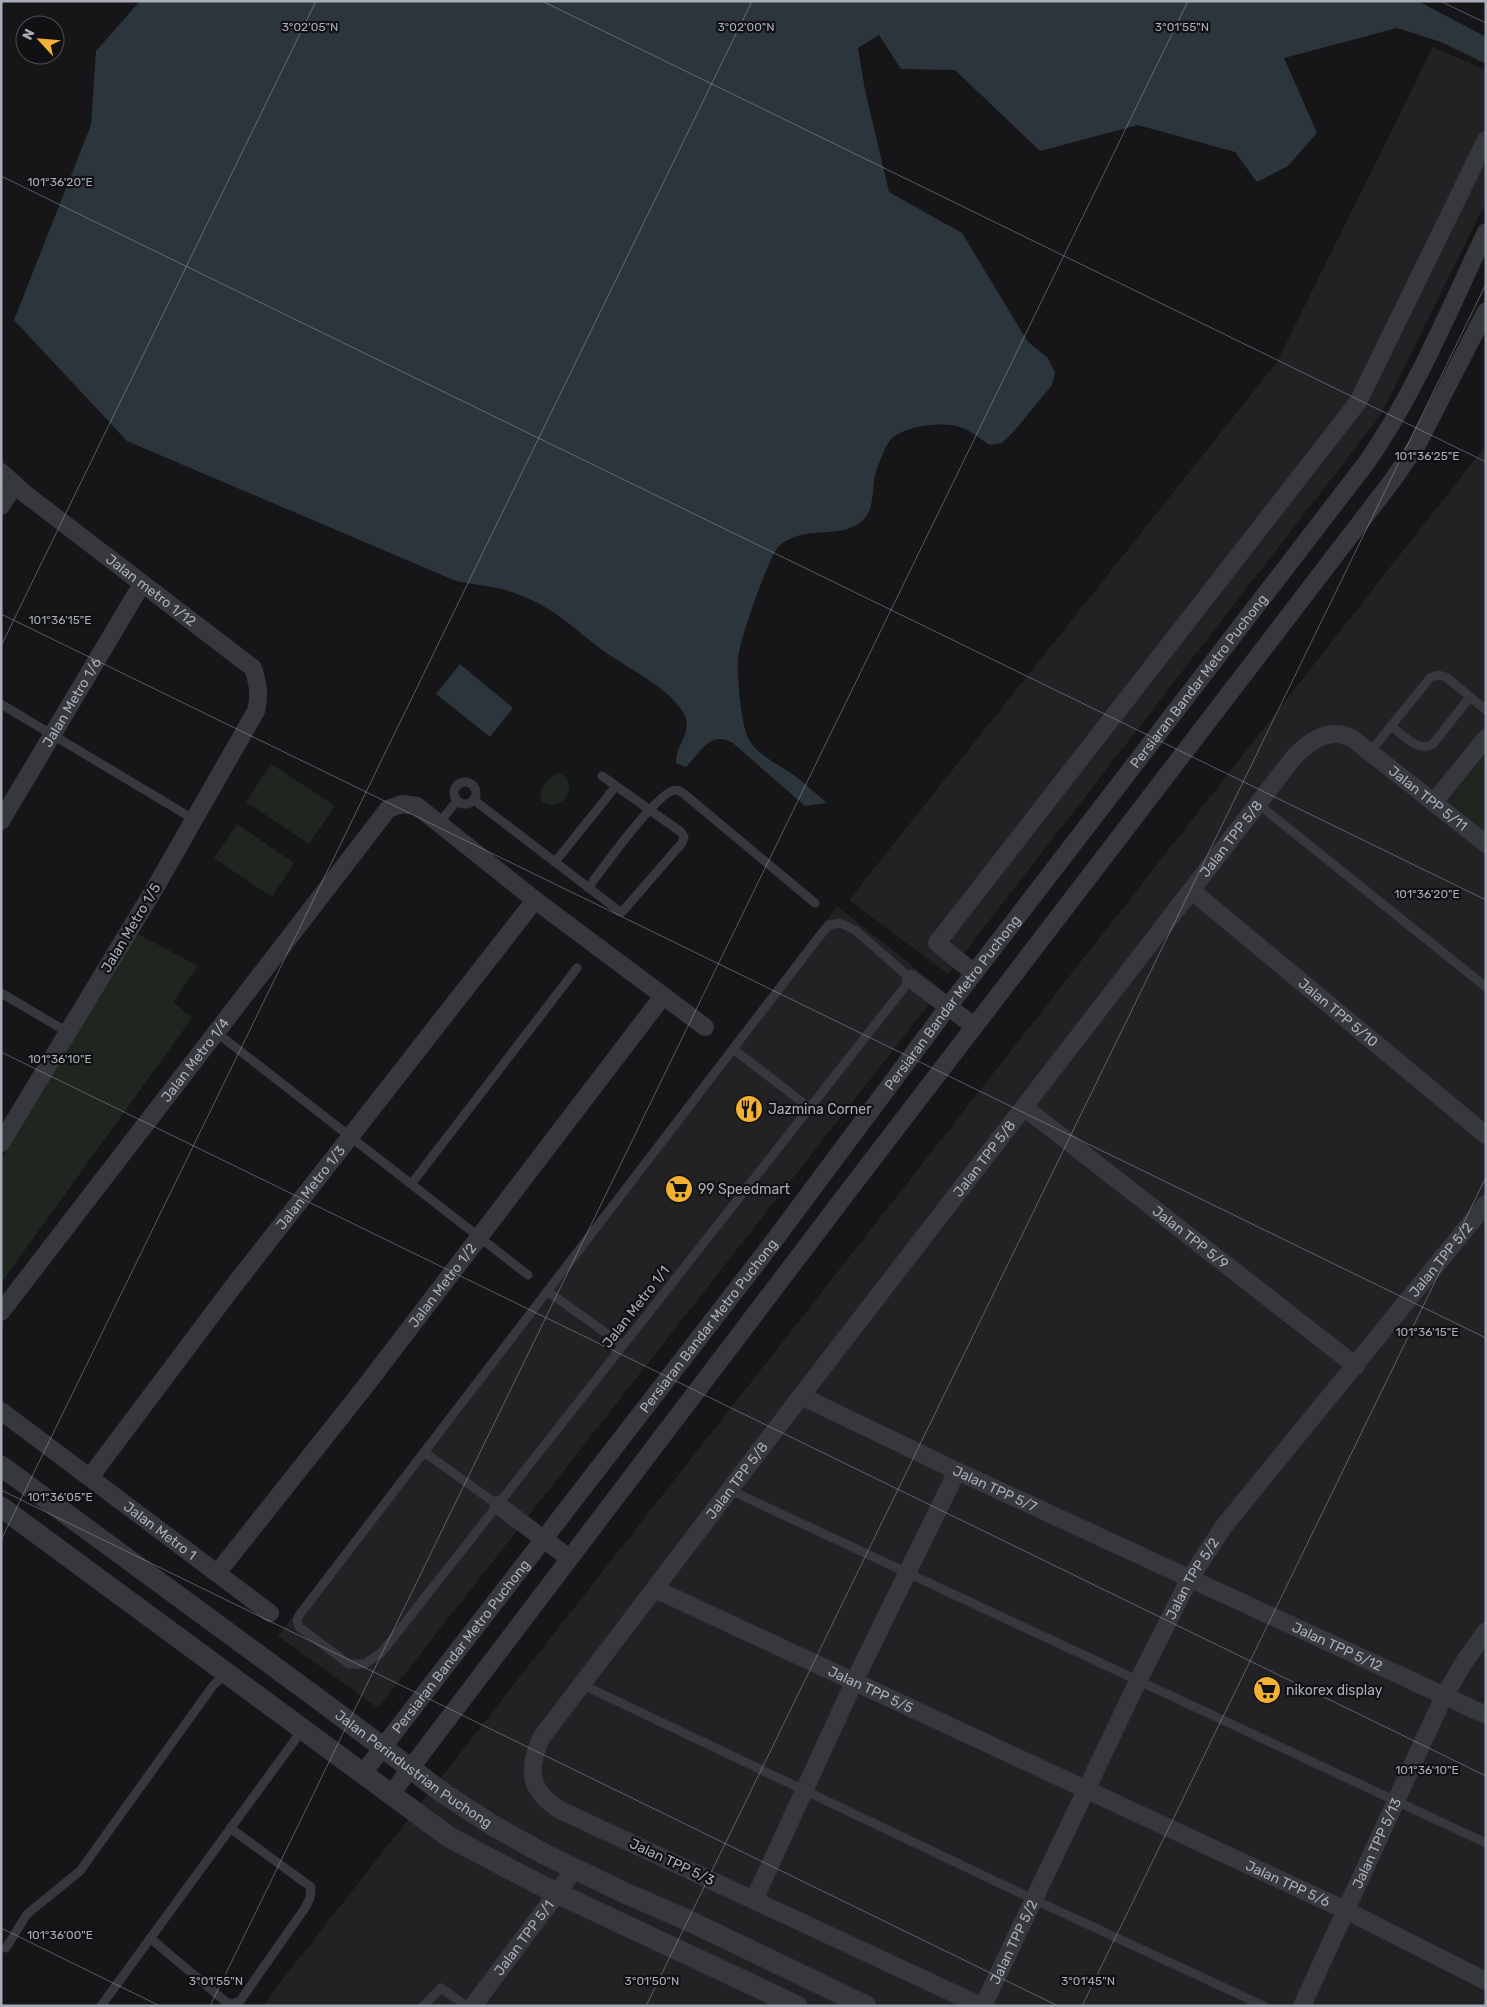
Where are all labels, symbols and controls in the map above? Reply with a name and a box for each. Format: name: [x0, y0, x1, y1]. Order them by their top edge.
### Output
north arrow: [15, 15, 65, 65]
text: 3°02'05"N: [282, 20, 338, 34]
text: 3°02'00"N: [717, 20, 775, 34]
text: 3°01'55"N: [1155, 20, 1209, 34]
text: N: [19, 26, 39, 43]
text: 101°36'20"E: [27, 175, 93, 189]
text: 101°36'25"E: [1394, 449, 1460, 463]
street label: Jalan metro 1/12: [103, 550, 199, 630]
street label: Persiaran Bandar Metro Puchong: [1126, 591, 1271, 771]
text: 101°36'15"E: [28, 613, 92, 627]
street label: Jalan Metro 1/6: [38, 655, 105, 750]
street label: Jalan TPP 5/11: [1385, 762, 1471, 835]
street label: Jalan TPP 5/8: [1196, 797, 1266, 880]
street label: Jalan Metro 1/5: [98, 880, 164, 976]
text: 101°36'20"E: [1394, 887, 1460, 901]
street label: Persiaran Bandar Metro Puchong: [881, 912, 1024, 1093]
street label: Jalan TPP 5/10: [1295, 974, 1382, 1050]
street label: Jalan Metro 1/4: [157, 1014, 233, 1105]
text: 101°36'10"E: [28, 1052, 92, 1066]
restaurant icon: Jazmina Corner: [734, 1094, 764, 1124]
place label: Jazmina Corner: [768, 1101, 872, 1118]
street label: Jalan TPP 5/8: [949, 1117, 1019, 1200]
street label: Jalan Metro 1/3: [272, 1142, 349, 1233]
supermarket icon: 99 Speedmart: [664, 1174, 694, 1204]
place label: 99 Speedmart: [698, 1181, 791, 1198]
street label: Jalan TPP 5/9: [1149, 1202, 1232, 1272]
street label: Jalan TPP 5/2: [1405, 1219, 1476, 1300]
street label: Persiaran Bandar Metro Puchong: [636, 1236, 781, 1416]
street label: Jalan Metro 1/2: [405, 1240, 480, 1331]
street label: Jalan Metro 1/1: [599, 1263, 673, 1351]
text: 101°36'15"E: [1395, 1325, 1459, 1339]
street label: Jalan TPP 5/8: [702, 1439, 772, 1522]
street label: Jalan TPP 5/7: [950, 1462, 1040, 1515]
text: 101°36'05"E: [27, 1490, 93, 1504]
street label: Jalan Metro 1: [120, 1498, 200, 1563]
street label: Jalan TPP 5/2: [1162, 1535, 1222, 1622]
street label: Persiaran Bandar Metro Puchong: [388, 1556, 533, 1737]
street label: Jalan TPP 5/12: [1289, 1618, 1385, 1675]
street label: Jalan TPP 5/5: [826, 1662, 916, 1716]
supermarket icon: nikorex display: [1252, 1675, 1282, 1705]
place label: nikorex display: [1286, 1682, 1383, 1699]
street label: Jalan Perindustrian Puchong: [332, 1706, 496, 1831]
text: 101°36'10"E: [1395, 1763, 1459, 1777]
street label: Jalan TPP 5/13: [1348, 1795, 1405, 1891]
street label: Jalan TPP 5/3: [627, 1835, 717, 1889]
street label: Jalan TPP 5/6: [1243, 1856, 1333, 1910]
street label: Jalan TPP 5/1: [490, 1897, 557, 1979]
street label: Jalan TPP 5/2: [986, 1897, 1041, 1987]
text: 101°36'00"E: [27, 1928, 93, 1942]
text: 3°01'55"N: [189, 1974, 243, 1988]
text: 3°01'50"N: [625, 1974, 679, 1988]
text: 3°01'45"N: [1061, 1974, 1115, 1988]

